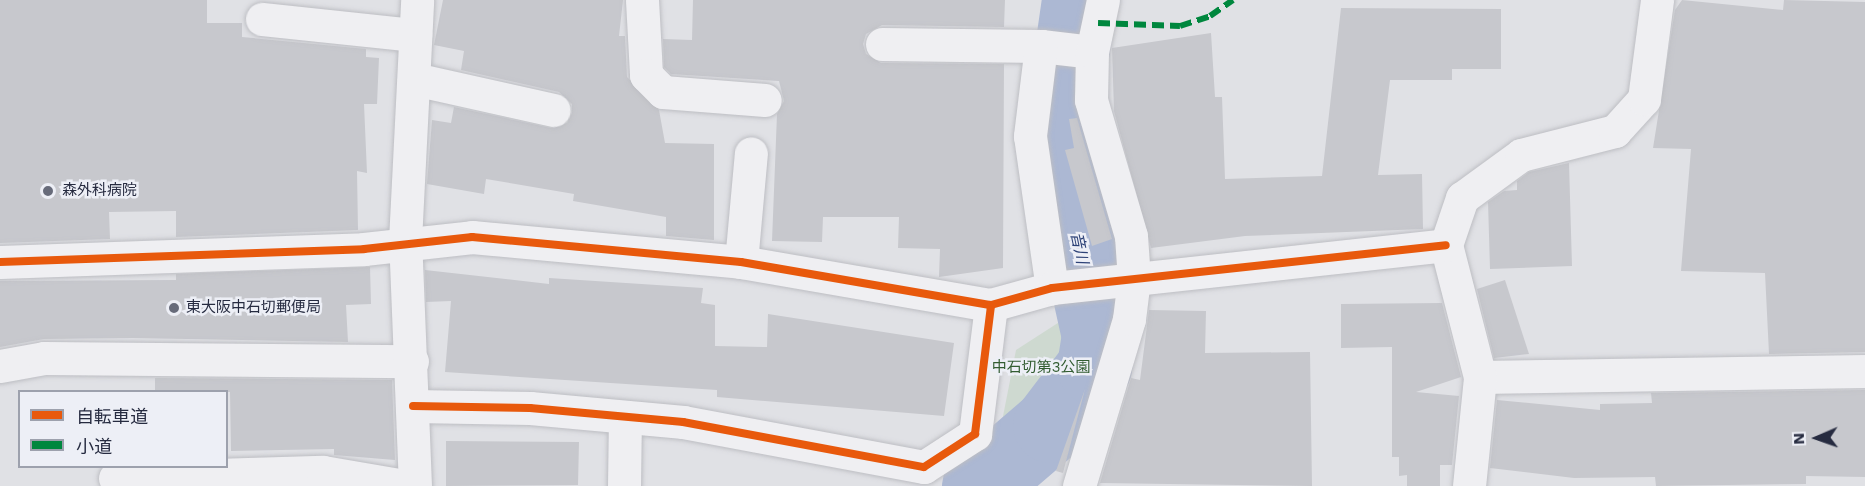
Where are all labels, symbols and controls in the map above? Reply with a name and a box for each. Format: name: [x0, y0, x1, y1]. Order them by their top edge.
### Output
marker: 森外科病院: [39, 182, 57, 200]
place label: 森外科病院: [62, 182, 137, 200]
water label: 音川: [1066, 230, 1092, 266]
place label: 東大阪中石切郵便局: [186, 299, 321, 317]
marker: 東大阪中石切郵便局: [167, 301, 181, 315]
park label: 中石切第3公園: [992, 359, 1090, 377]
legend: [18, 390, 228, 468]
text: 自転車道: [76, 406, 148, 427]
north arrow: [1787, 408, 1847, 468]
text: N: [1789, 432, 1808, 445]
text: 小道: [76, 436, 112, 457]

